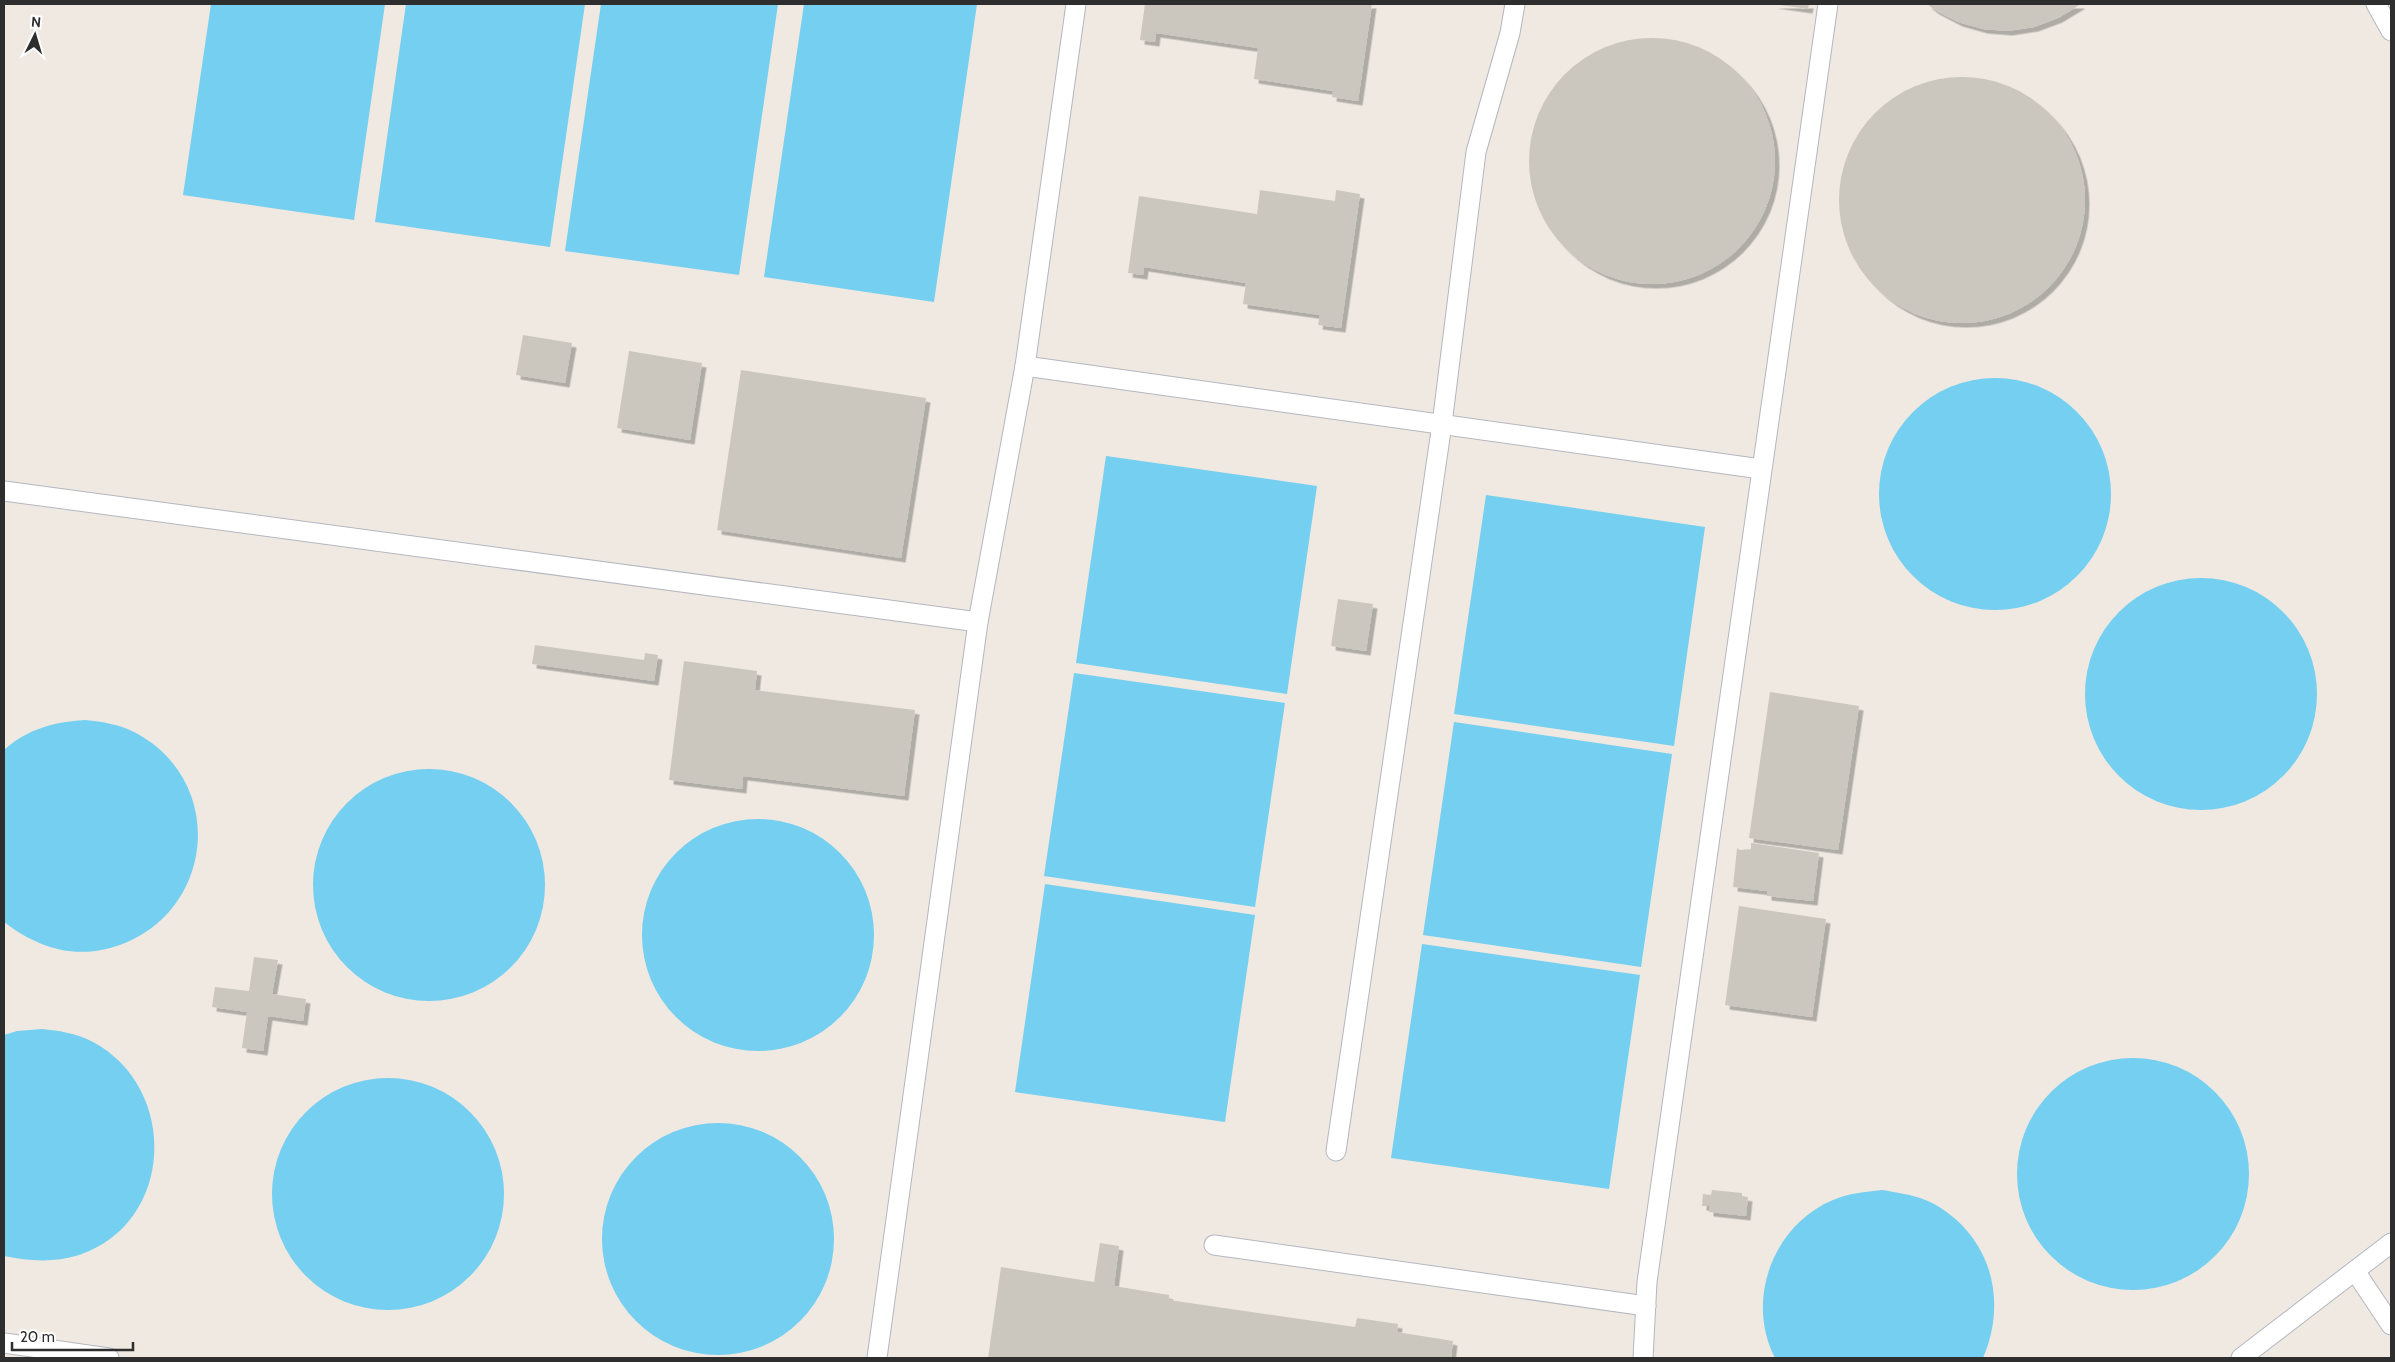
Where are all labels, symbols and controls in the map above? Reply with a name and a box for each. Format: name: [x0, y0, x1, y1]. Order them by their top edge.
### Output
north arrow: [10, 10, 60, 60]
text: N: [30, 13, 42, 31]
scale bar: [12, 1320, 134, 1352]
text: 20 m: [20, 1328, 55, 1346]

